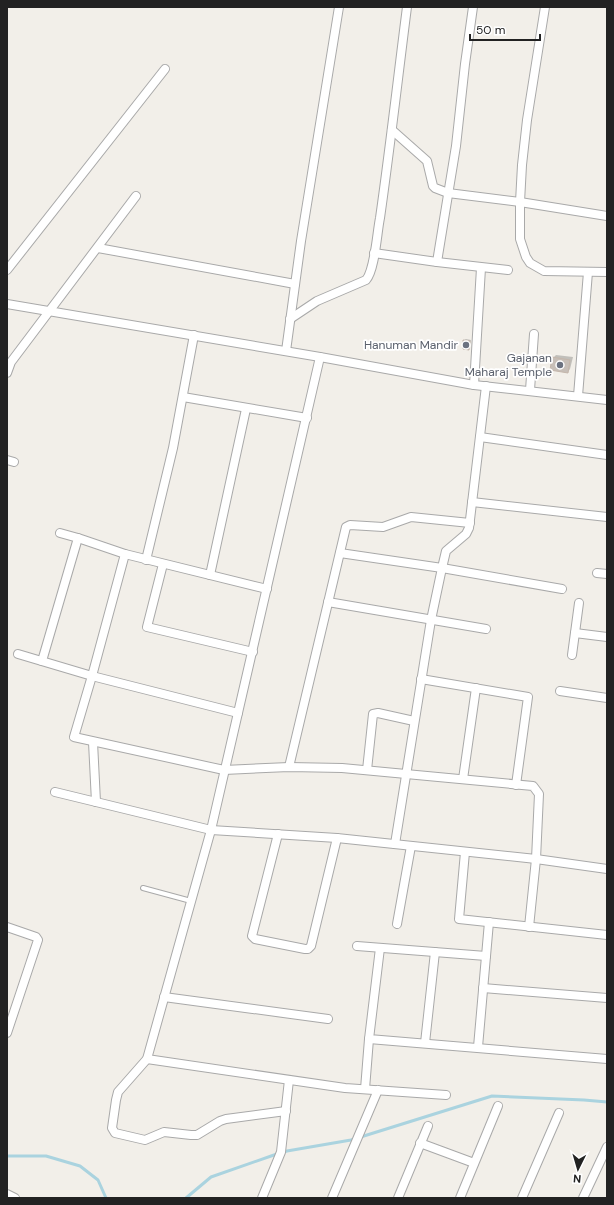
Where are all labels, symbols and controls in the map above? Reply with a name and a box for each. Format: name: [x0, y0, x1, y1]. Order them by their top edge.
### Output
scale bar: [470, 16, 540, 42]
text: 50 m: [476, 22, 505, 38]
place label: Hanuman Mandir: [364, 337, 459, 353]
marker: Hanuman Mandir: [461, 340, 471, 350]
place label: Gajanan Maharaj Temple: [465, 350, 552, 380]
marker: Gajanan Maharaj Temple: [555, 360, 565, 370]
north arrow: [558, 1149, 598, 1189]
text: N: [573, 1172, 582, 1186]

